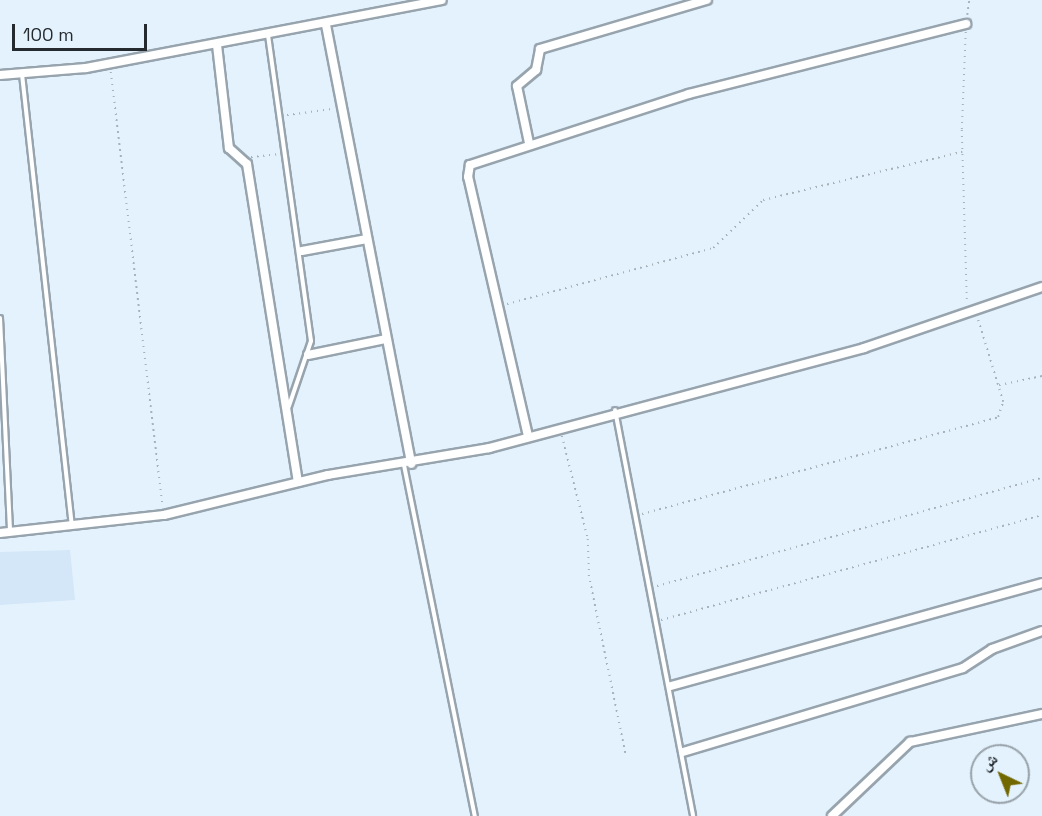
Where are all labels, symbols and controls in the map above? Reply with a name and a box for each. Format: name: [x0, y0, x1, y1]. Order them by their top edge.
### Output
scale bar: [15, 12, 150, 50]
text: 100 m: [23, 23, 74, 46]
north arrow: [970, 744, 1030, 804]
text: ش: [975, 748, 1002, 775]

